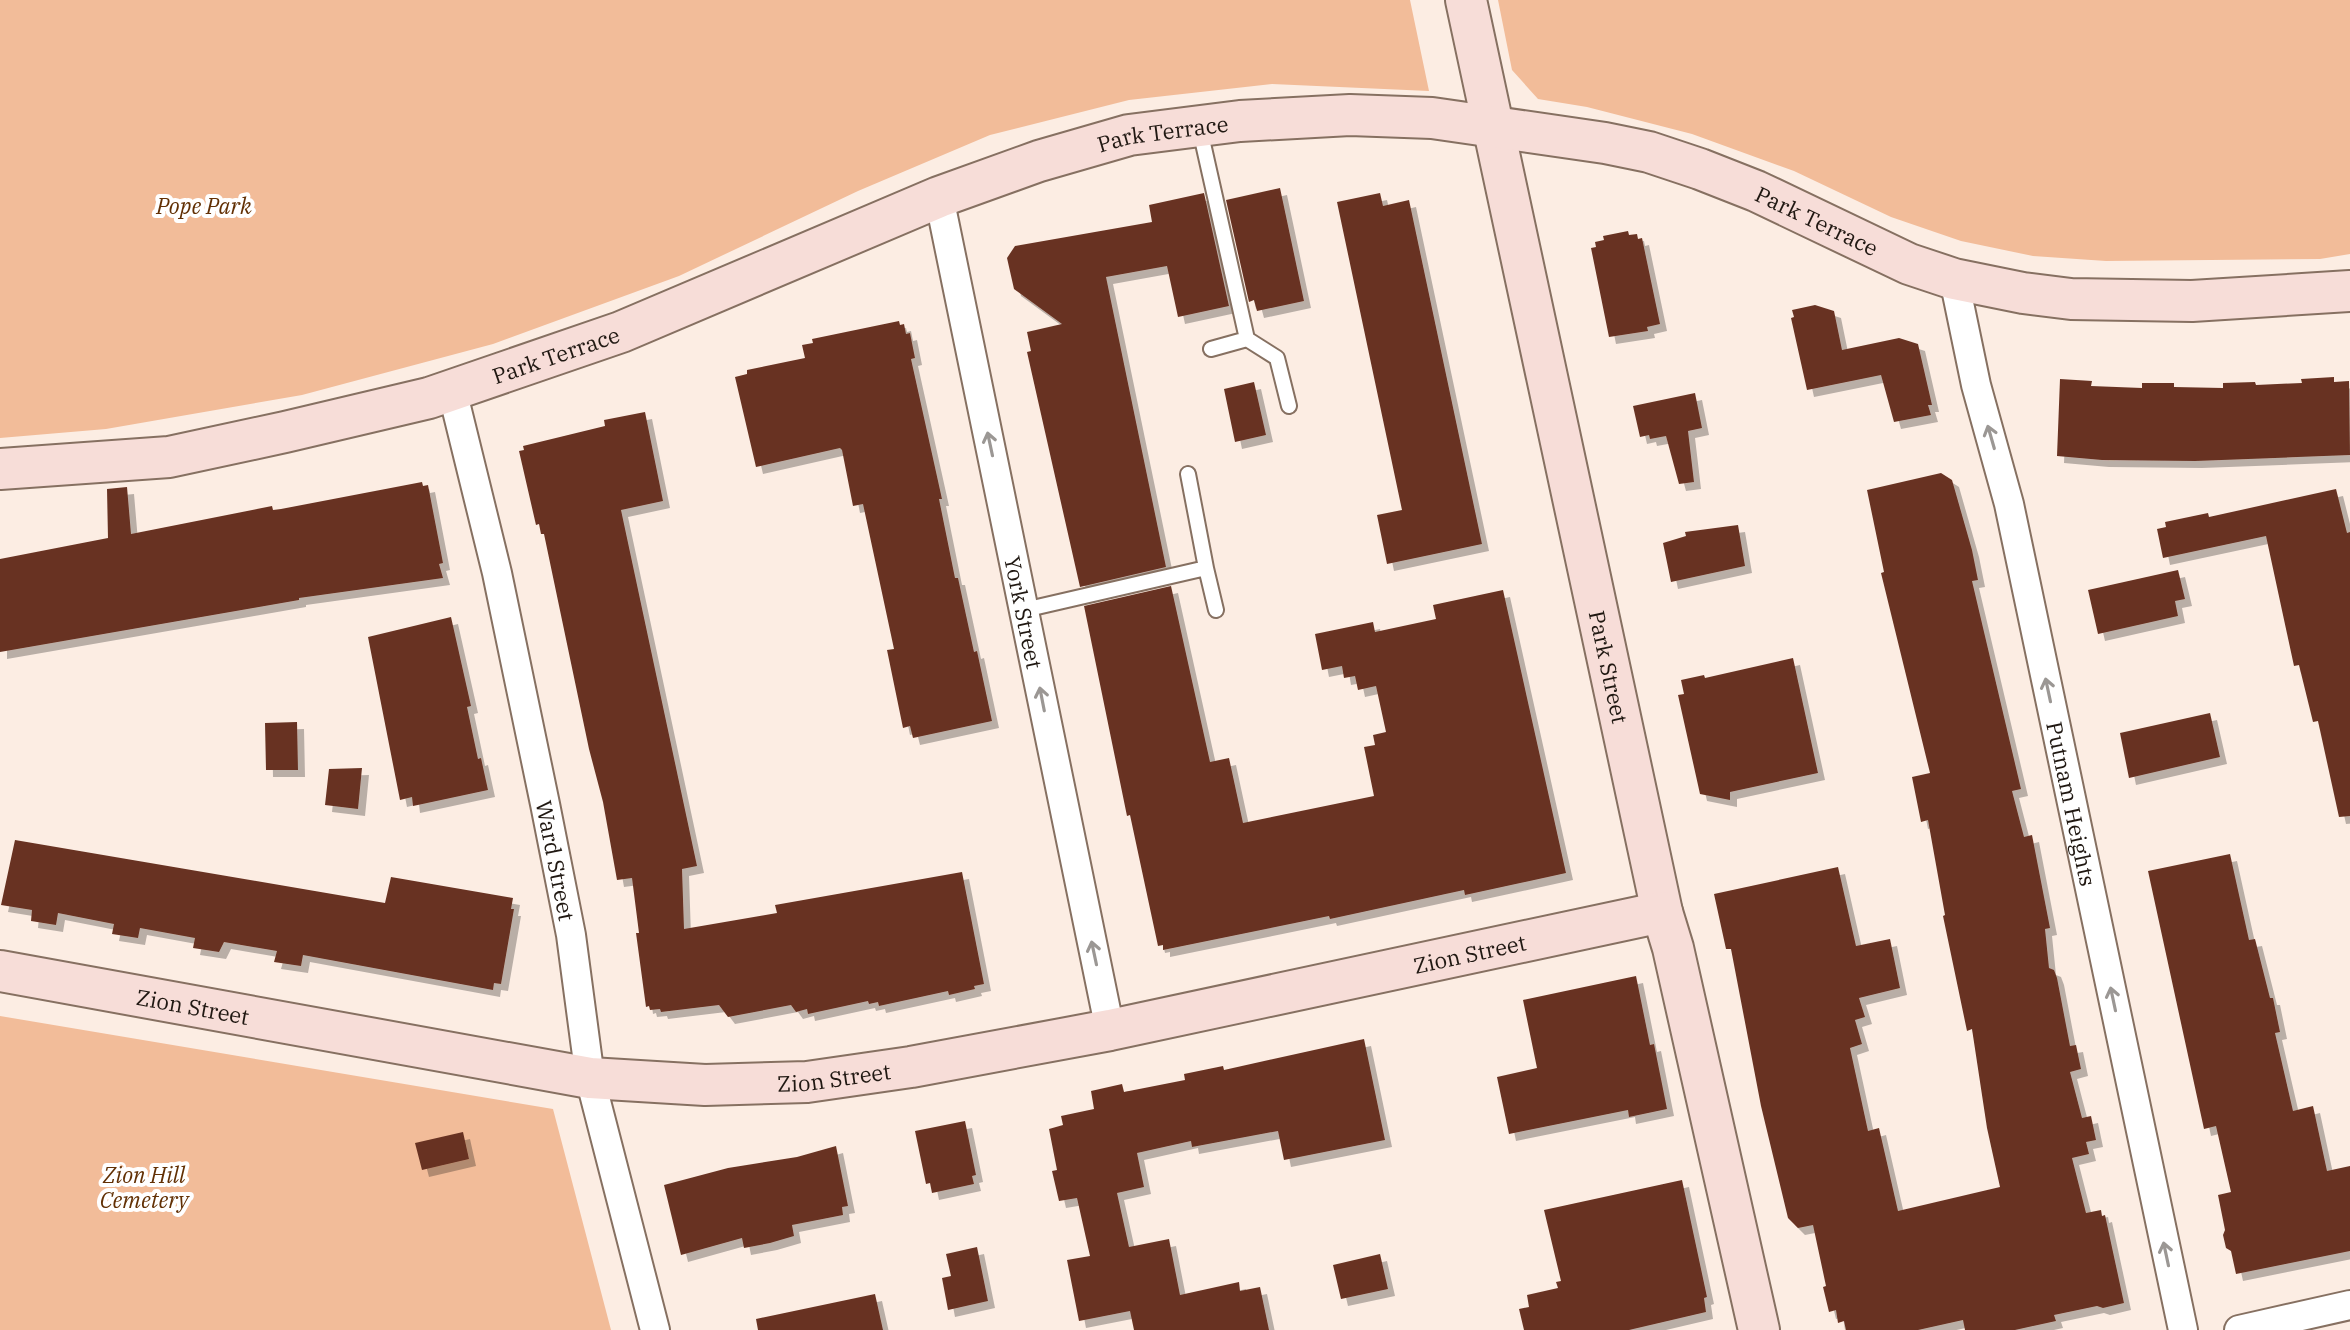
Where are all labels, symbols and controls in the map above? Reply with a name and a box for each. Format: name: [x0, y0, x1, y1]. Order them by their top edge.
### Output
street label: Park Terrace: [1093, 108, 1230, 158]
street label: Park Terrace: [1751, 179, 1883, 262]
park label: Pope Park: [155, 191, 252, 220]
street label: Park Terrace: [488, 319, 623, 390]
one-way arrow: [1983, 424, 1998, 450]
one-way arrow: [982, 432, 997, 457]
street label: York Street: [999, 553, 1050, 672]
street label: Park Street: [1583, 608, 1636, 726]
one-way arrow: [2040, 678, 2055, 703]
one-way arrow: [1034, 686, 1049, 712]
street label: Putnam Heights: [2041, 719, 2104, 889]
street label: Ward Street: [530, 798, 582, 923]
street label: Zion Street: [1411, 927, 1529, 979]
one-way arrow: [1086, 941, 1101, 967]
street label: Zion Street: [134, 982, 252, 1030]
one-way arrow: [2105, 987, 2120, 1013]
street label: Zion Street: [777, 1056, 893, 1097]
park label: Zion Hill Cemetery: [100, 1160, 190, 1214]
one-way arrow: [2158, 1242, 2173, 1267]

